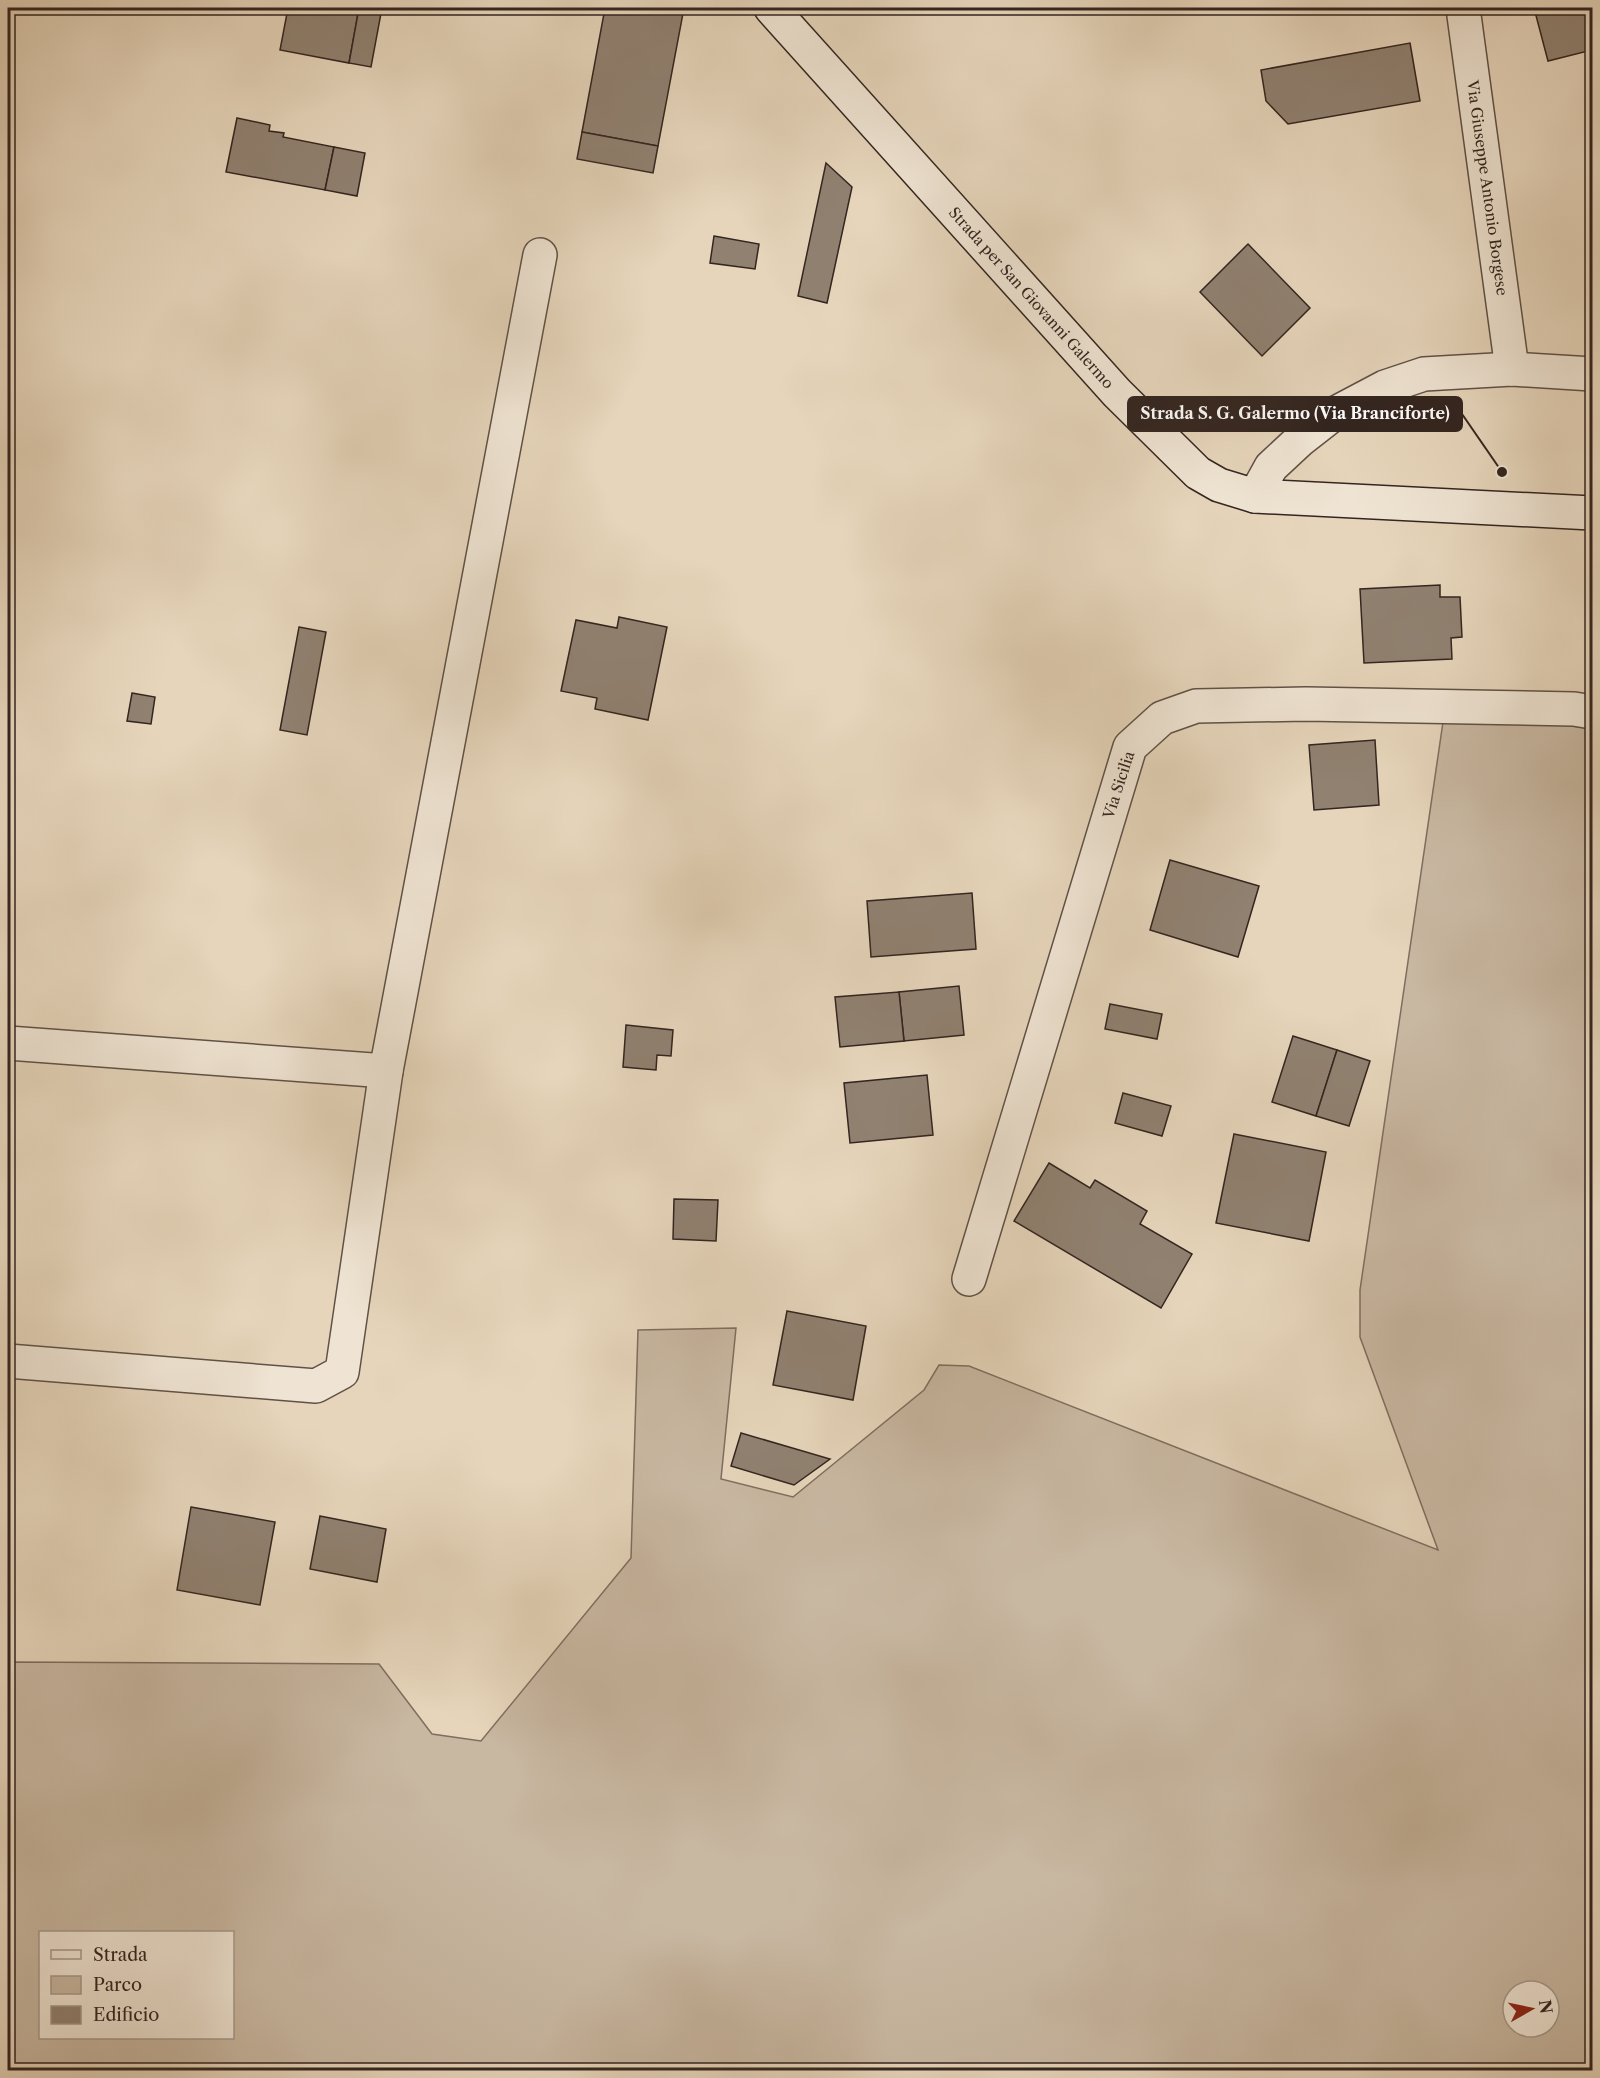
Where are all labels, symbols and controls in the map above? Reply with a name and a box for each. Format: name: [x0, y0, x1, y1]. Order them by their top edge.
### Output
street label: Via Giuseppe Antonio Borgese: [1463, 78, 1512, 297]
street label: Strada per San Giovanni Galermo: [945, 203, 1118, 392]
callout: Strada S. G. Galermo (Via Branciforte): [1128, 397, 1462, 431]
text: Strada S. G. Galermo (Via Branciforte): [1140, 403, 1450, 423]
street label: Via Sicilia: [1098, 749, 1138, 822]
legend: [39, 1931, 234, 2039]
text: Strada: [93, 1944, 148, 1966]
text: Parco: [93, 1974, 142, 1996]
north arrow: [1501, 1979, 1561, 2039]
text: N: [1535, 1998, 1557, 2015]
text: Edificio: [93, 2004, 159, 2026]

